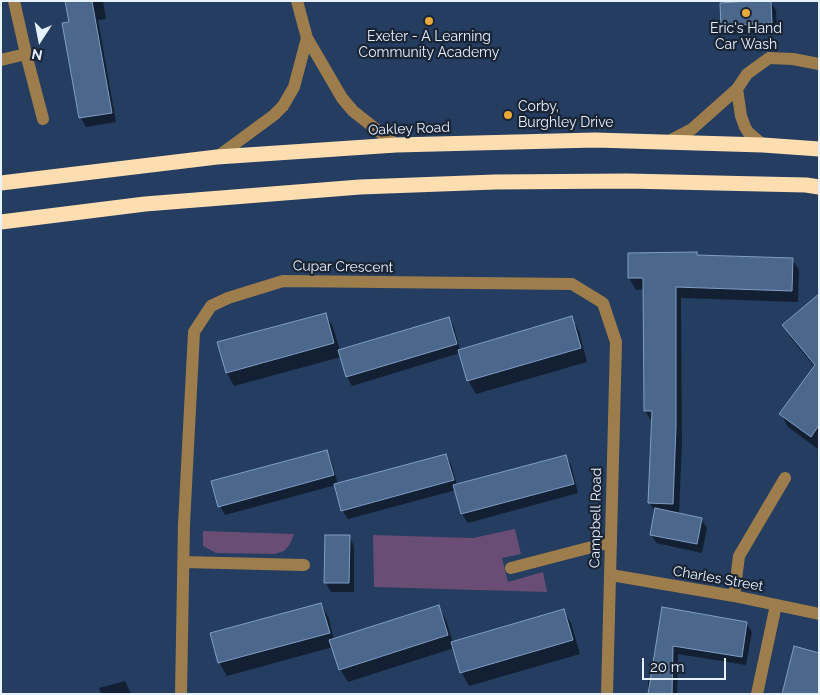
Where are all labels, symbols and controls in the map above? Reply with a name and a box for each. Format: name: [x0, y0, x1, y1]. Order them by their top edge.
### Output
marker: Eric's Hand Car Wash: [740, 7, 752, 19]
north arrow: [15, 15, 65, 65]
marker: Exeter - A Learning Community Academy: [423, 15, 435, 27]
place label: Eric's Hand Car Wash: [710, 21, 782, 54]
place label: Exeter - A Learning Community Academy: [359, 29, 499, 62]
text: N: [30, 46, 44, 64]
place label: Corby, Burghley Drive: [518, 99, 614, 132]
marker: Corby, Burghley Drive: [502, 109, 514, 121]
street label: Oakley Road: [368, 119, 450, 139]
street label: Cupar Crescent: [293, 258, 393, 276]
street label: Campbell Road: [587, 468, 605, 568]
street label: Charles Street: [671, 563, 765, 595]
scale bar: [645, 648, 729, 680]
text: 20 m: [650, 658, 685, 676]

